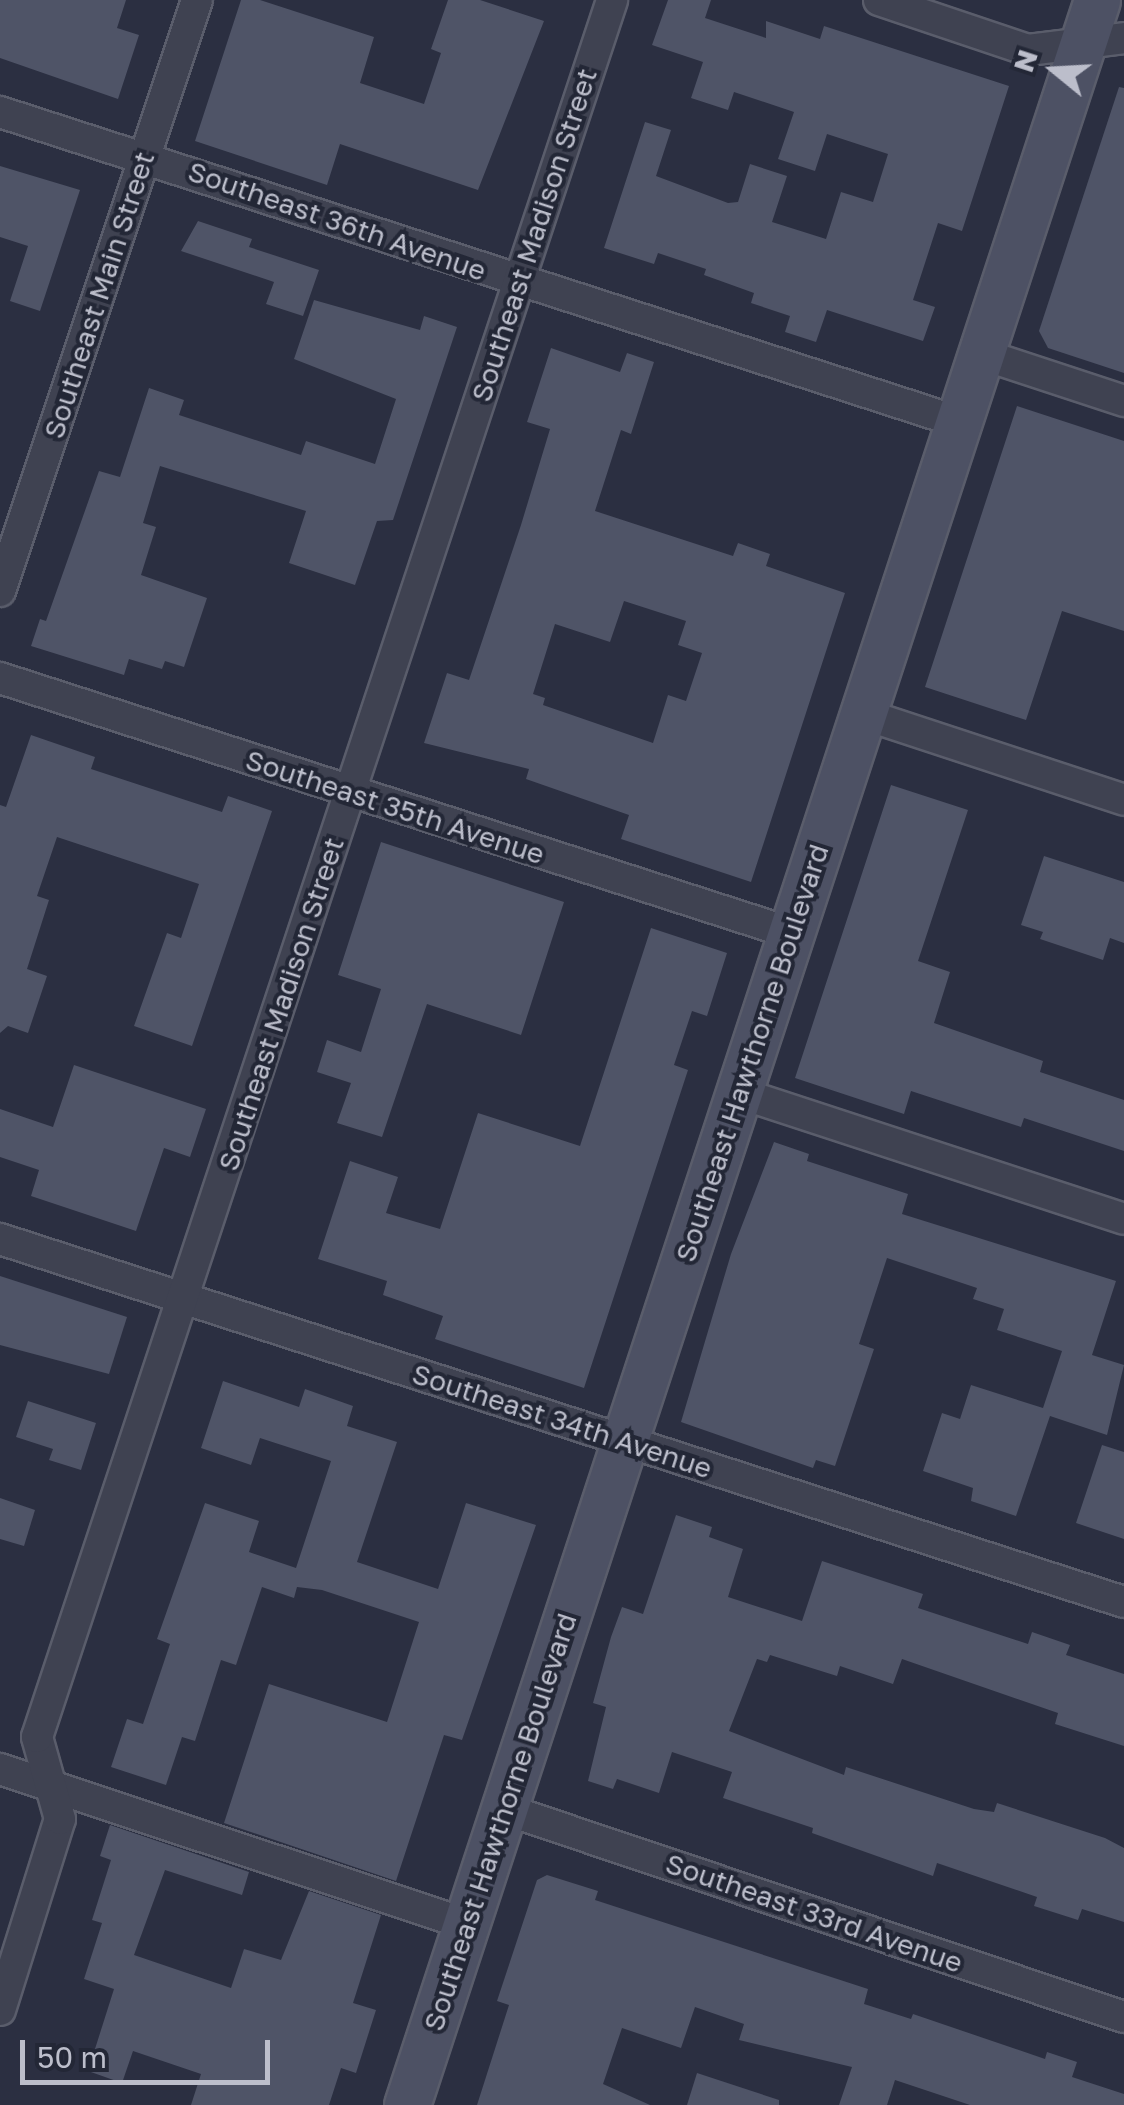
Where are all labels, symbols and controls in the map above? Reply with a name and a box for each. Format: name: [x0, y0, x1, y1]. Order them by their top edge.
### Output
north arrow: [1004, 20, 1104, 120]
text: N: [1006, 45, 1044, 76]
street label: Southeast Madison Street: [464, 64, 604, 406]
street label: Southeast Main Street: [37, 147, 161, 443]
street label: Southeast 36th Avenue: [184, 154, 490, 288]
street label: Southeast 35th Avenue: [241, 743, 549, 871]
street label: Southeast Madison Street: [211, 833, 351, 1175]
street label: Southeast Hawthorne Boulevard: [668, 840, 836, 1266]
street label: Southeast 34th Avenue: [408, 1357, 716, 1485]
street label: Southeast Hawthorne Boulevard: [416, 1609, 584, 2035]
street label: Southeast 33rd Avenue: [661, 1846, 967, 1980]
scale bar: [25, 2020, 275, 2082]
text: 50 m: [37, 2039, 107, 2075]

